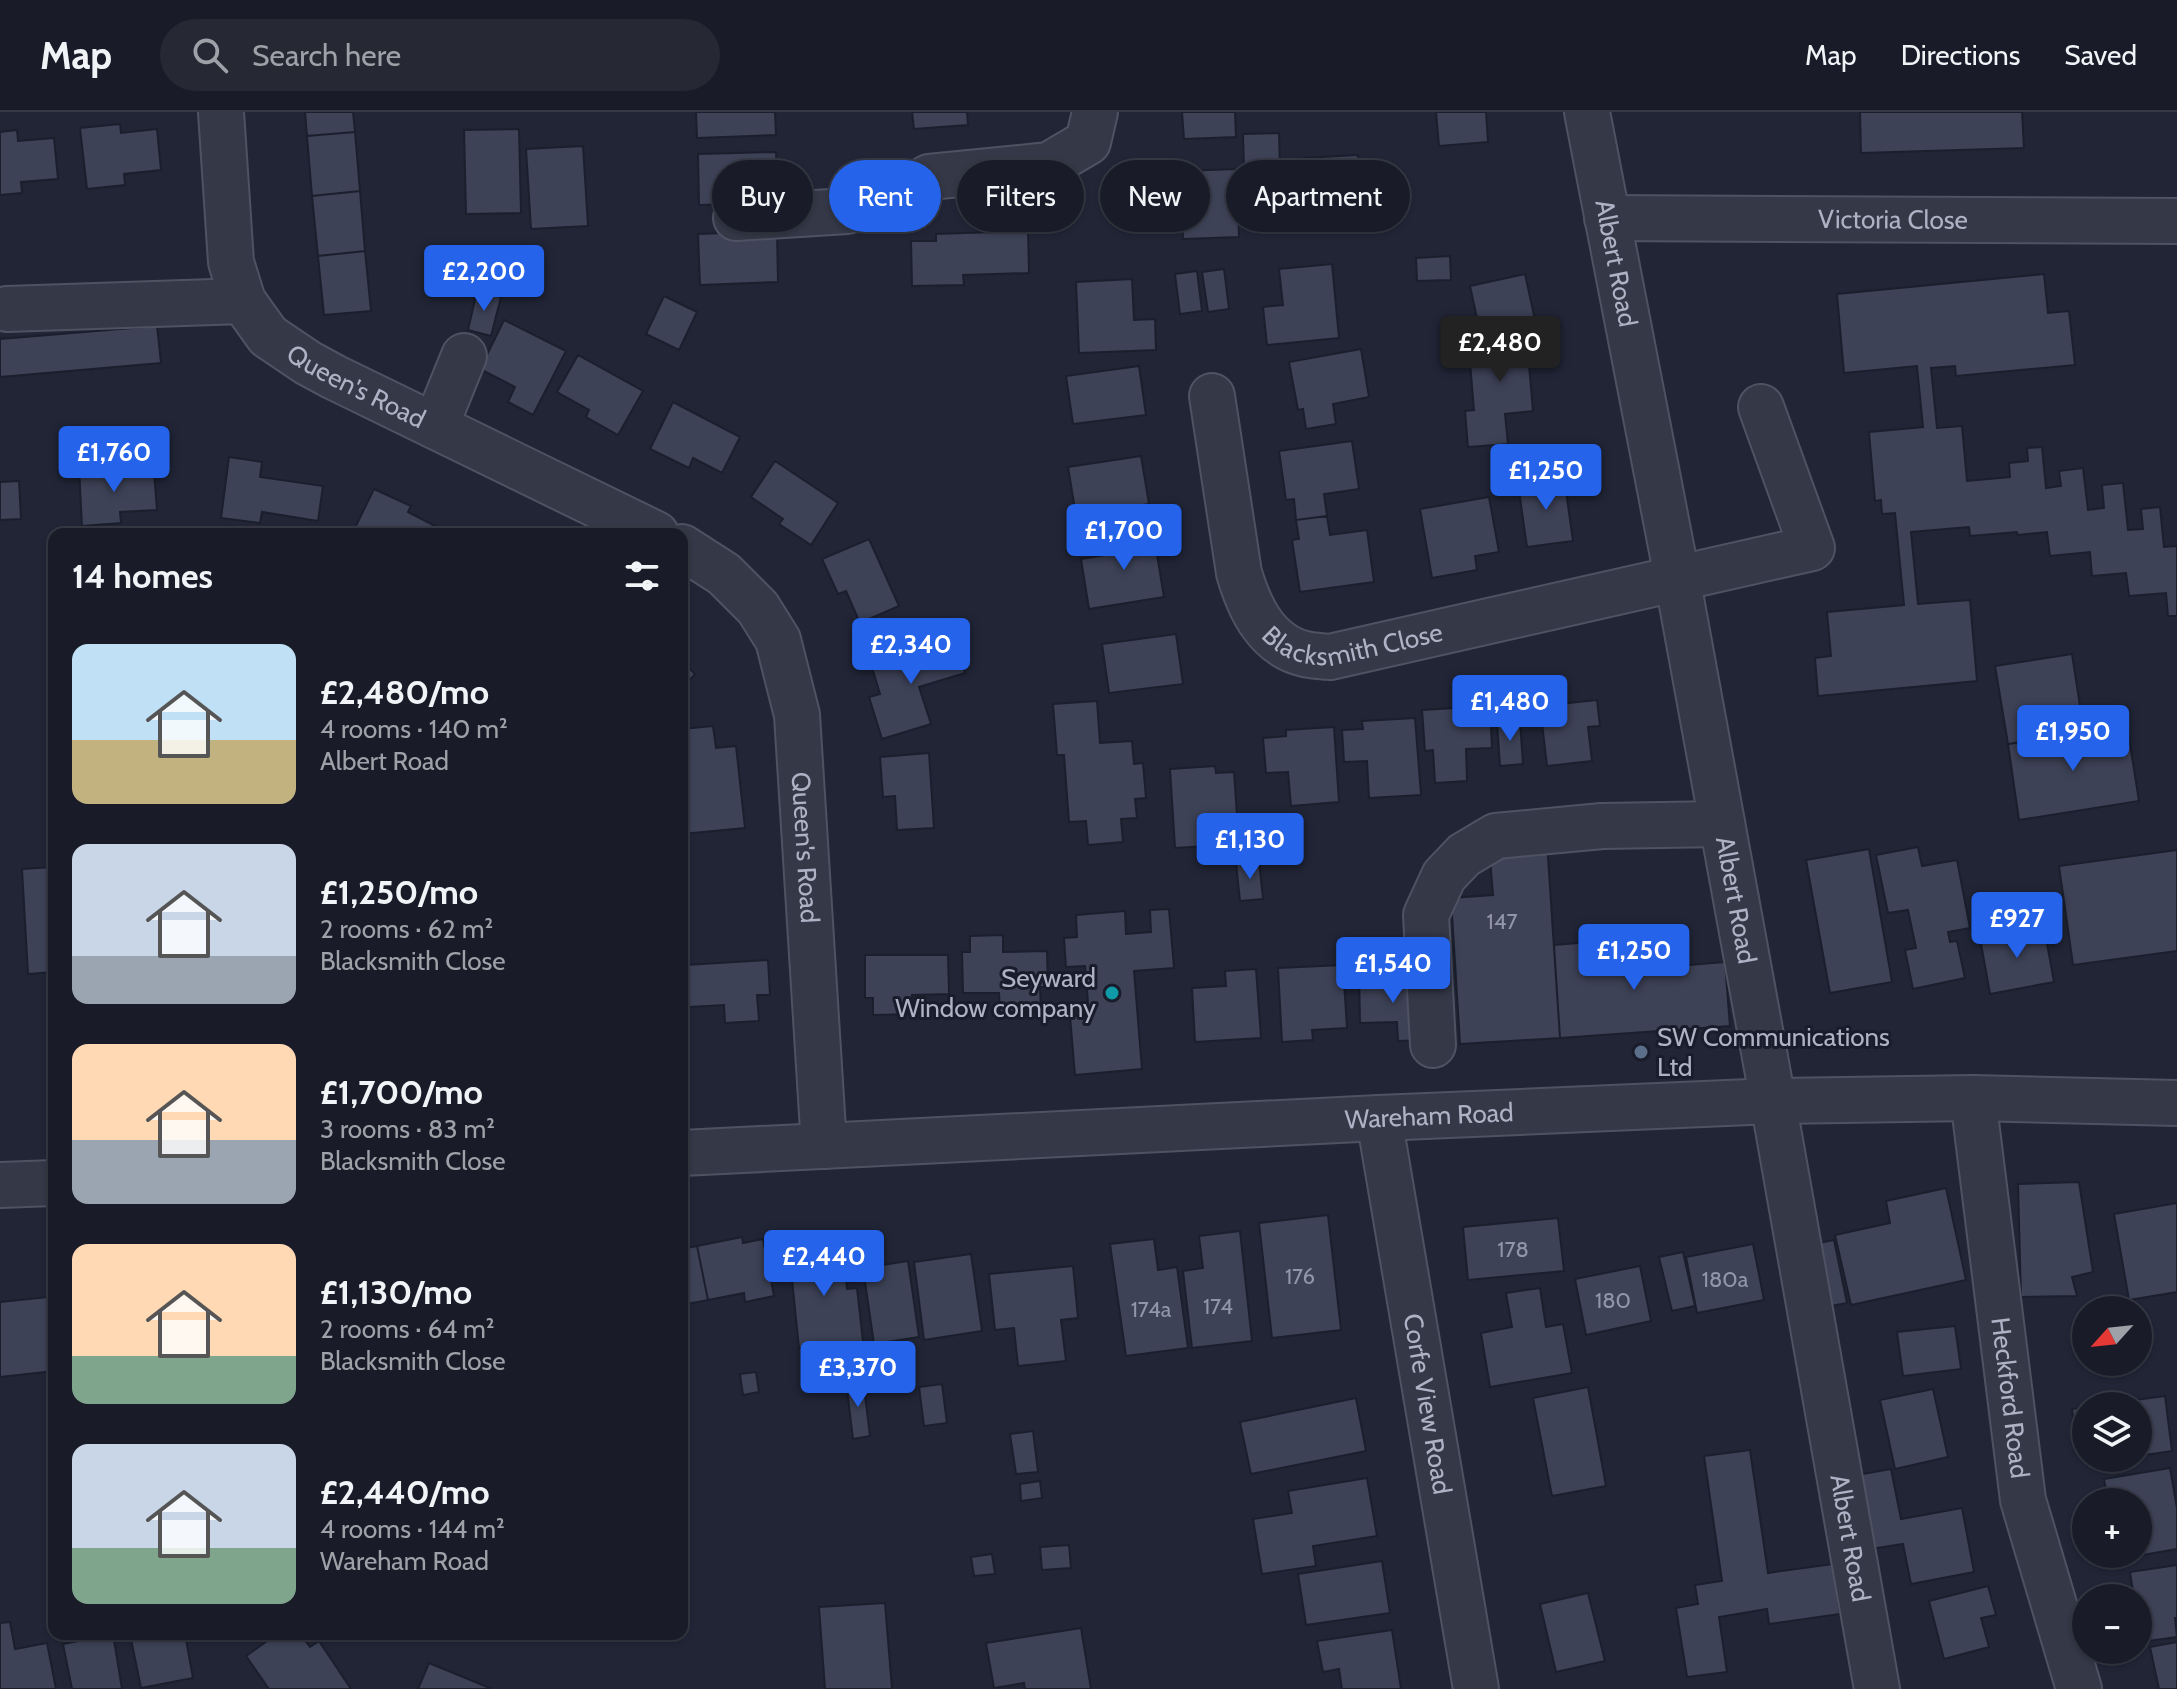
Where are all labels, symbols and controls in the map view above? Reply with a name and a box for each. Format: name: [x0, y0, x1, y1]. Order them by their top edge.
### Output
search box: [160, 19, 720, 91]
text: Map: [40, 32, 112, 79]
icon: search: [188, 33, 232, 77]
text: Search here: [252, 37, 401, 74]
text: Map: [1805, 38, 1857, 72]
text: Directions: [1901, 38, 2020, 72]
text: Saved: [2064, 38, 2137, 72]
chip: Buy: [712, 160, 813, 232]
chip: Rent: [829, 160, 941, 232]
chip: Filters: [957, 160, 1084, 232]
chip: New: [1100, 160, 1210, 232]
chip: Apartment: [1226, 160, 1410, 232]
street label: Albert Road: [1588, 197, 1644, 330]
street label: Victoria Close: [1818, 203, 1968, 236]
pin: £2,200: [419, 245, 549, 313]
text: £2,200: [442, 255, 526, 287]
pin: £2,480: [1435, 316, 1565, 384]
text: £2,480: [1458, 326, 1542, 358]
street label: Queen's Road: [281, 337, 431, 435]
pin: £1,760: [49, 426, 179, 494]
text: £1,760: [77, 436, 151, 468]
pin: £1,250: [1481, 444, 1611, 512]
text: £1,250: [1508, 454, 1584, 486]
pin: £1,700: [1059, 504, 1189, 572]
text: £1,700: [1085, 514, 1163, 546]
icon: filters: [620, 554, 664, 598]
text: 14 homes: [72, 555, 213, 597]
street label: Blacksmith Close: [1255, 616, 1446, 673]
pin: £2,340: [846, 618, 976, 686]
text: £2,340: [870, 628, 952, 660]
text: £2,480/mo: [320, 671, 489, 713]
pin: £1,480: [1445, 675, 1575, 743]
icon: home: [136, 676, 232, 772]
text: £1,480: [1470, 685, 1550, 717]
pin: £1,950: [2008, 705, 2138, 773]
text: 4 rooms · 140 m²: [320, 713, 508, 745]
text: £1,950: [2035, 715, 2111, 747]
text: Albert Road: [320, 745, 449, 777]
street label: Queen's Road: [785, 771, 826, 924]
pin: £1,130: [1185, 813, 1315, 881]
text: £1,130: [1215, 823, 1285, 855]
street label: Albert Road: [1709, 834, 1764, 966]
text: £1,250/mo: [320, 871, 478, 913]
icon: home: [136, 876, 232, 972]
pin: £927: [1970, 892, 2064, 960]
text: £927: [1989, 902, 2045, 934]
house number: 147: [1487, 908, 1517, 935]
text: 2 rooms · 62 m²: [320, 913, 493, 945]
pin: £1,250: [1569, 924, 1699, 992]
text: £1,250: [1596, 934, 1672, 966]
pin: £1,540: [1328, 937, 1458, 1005]
text: Blacksmith Close: [320, 945, 506, 977]
text: £1,540: [1354, 947, 1432, 979]
place label: Seyward Window company: [895, 962, 1096, 1024]
marker: Seyward Window company: [1103, 984, 1121, 1002]
place label: SW Communications Ltd: [1657, 1021, 1890, 1083]
marker: SW Communications Ltd: [1632, 1043, 1650, 1061]
text: £1,700/mo: [320, 1071, 483, 1113]
icon: home: [136, 1076, 232, 1172]
street label: Wareham Road: [1344, 1096, 1514, 1136]
text: 3 rooms · 83 m²: [320, 1113, 495, 1145]
text: Blacksmith Close: [320, 1145, 506, 1177]
pin: £2,440: [759, 1230, 889, 1298]
house number: 178: [1497, 1236, 1529, 1263]
text: £2,440: [782, 1240, 866, 1272]
house number: 176: [1285, 1263, 1315, 1290]
house number: 180a: [1702, 1266, 1749, 1293]
text: £1,130/mo: [320, 1271, 472, 1313]
icon: home: [136, 1276, 232, 1372]
house number: 180: [1595, 1287, 1631, 1314]
house number: 174: [1203, 1293, 1233, 1320]
house number: 174a: [1131, 1296, 1172, 1323]
north arrow: [2072, 1296, 2152, 1376]
map controls: [2072, 1296, 2152, 1664]
street label: Corfe View Road: [1396, 1311, 1459, 1497]
text: 2 rooms · 64 m²: [320, 1313, 495, 1345]
street label: Heckford Road: [1984, 1315, 2036, 1480]
pin: £3,370: [793, 1341, 923, 1409]
text: Blacksmith Close: [320, 1345, 506, 1377]
text: £3,370: [819, 1351, 897, 1383]
button: layers: [2072, 1392, 2152, 1472]
text: £2,440/mo: [320, 1471, 490, 1513]
street label: Albert Road: [1823, 1472, 1877, 1604]
icon: home: [136, 1476, 232, 1572]
button: +: [2072, 1488, 2152, 1568]
text: 4 rooms · 144 m²: [320, 1513, 505, 1545]
text: Wareham Road: [320, 1545, 489, 1577]
button: −: [2072, 1584, 2152, 1664]

